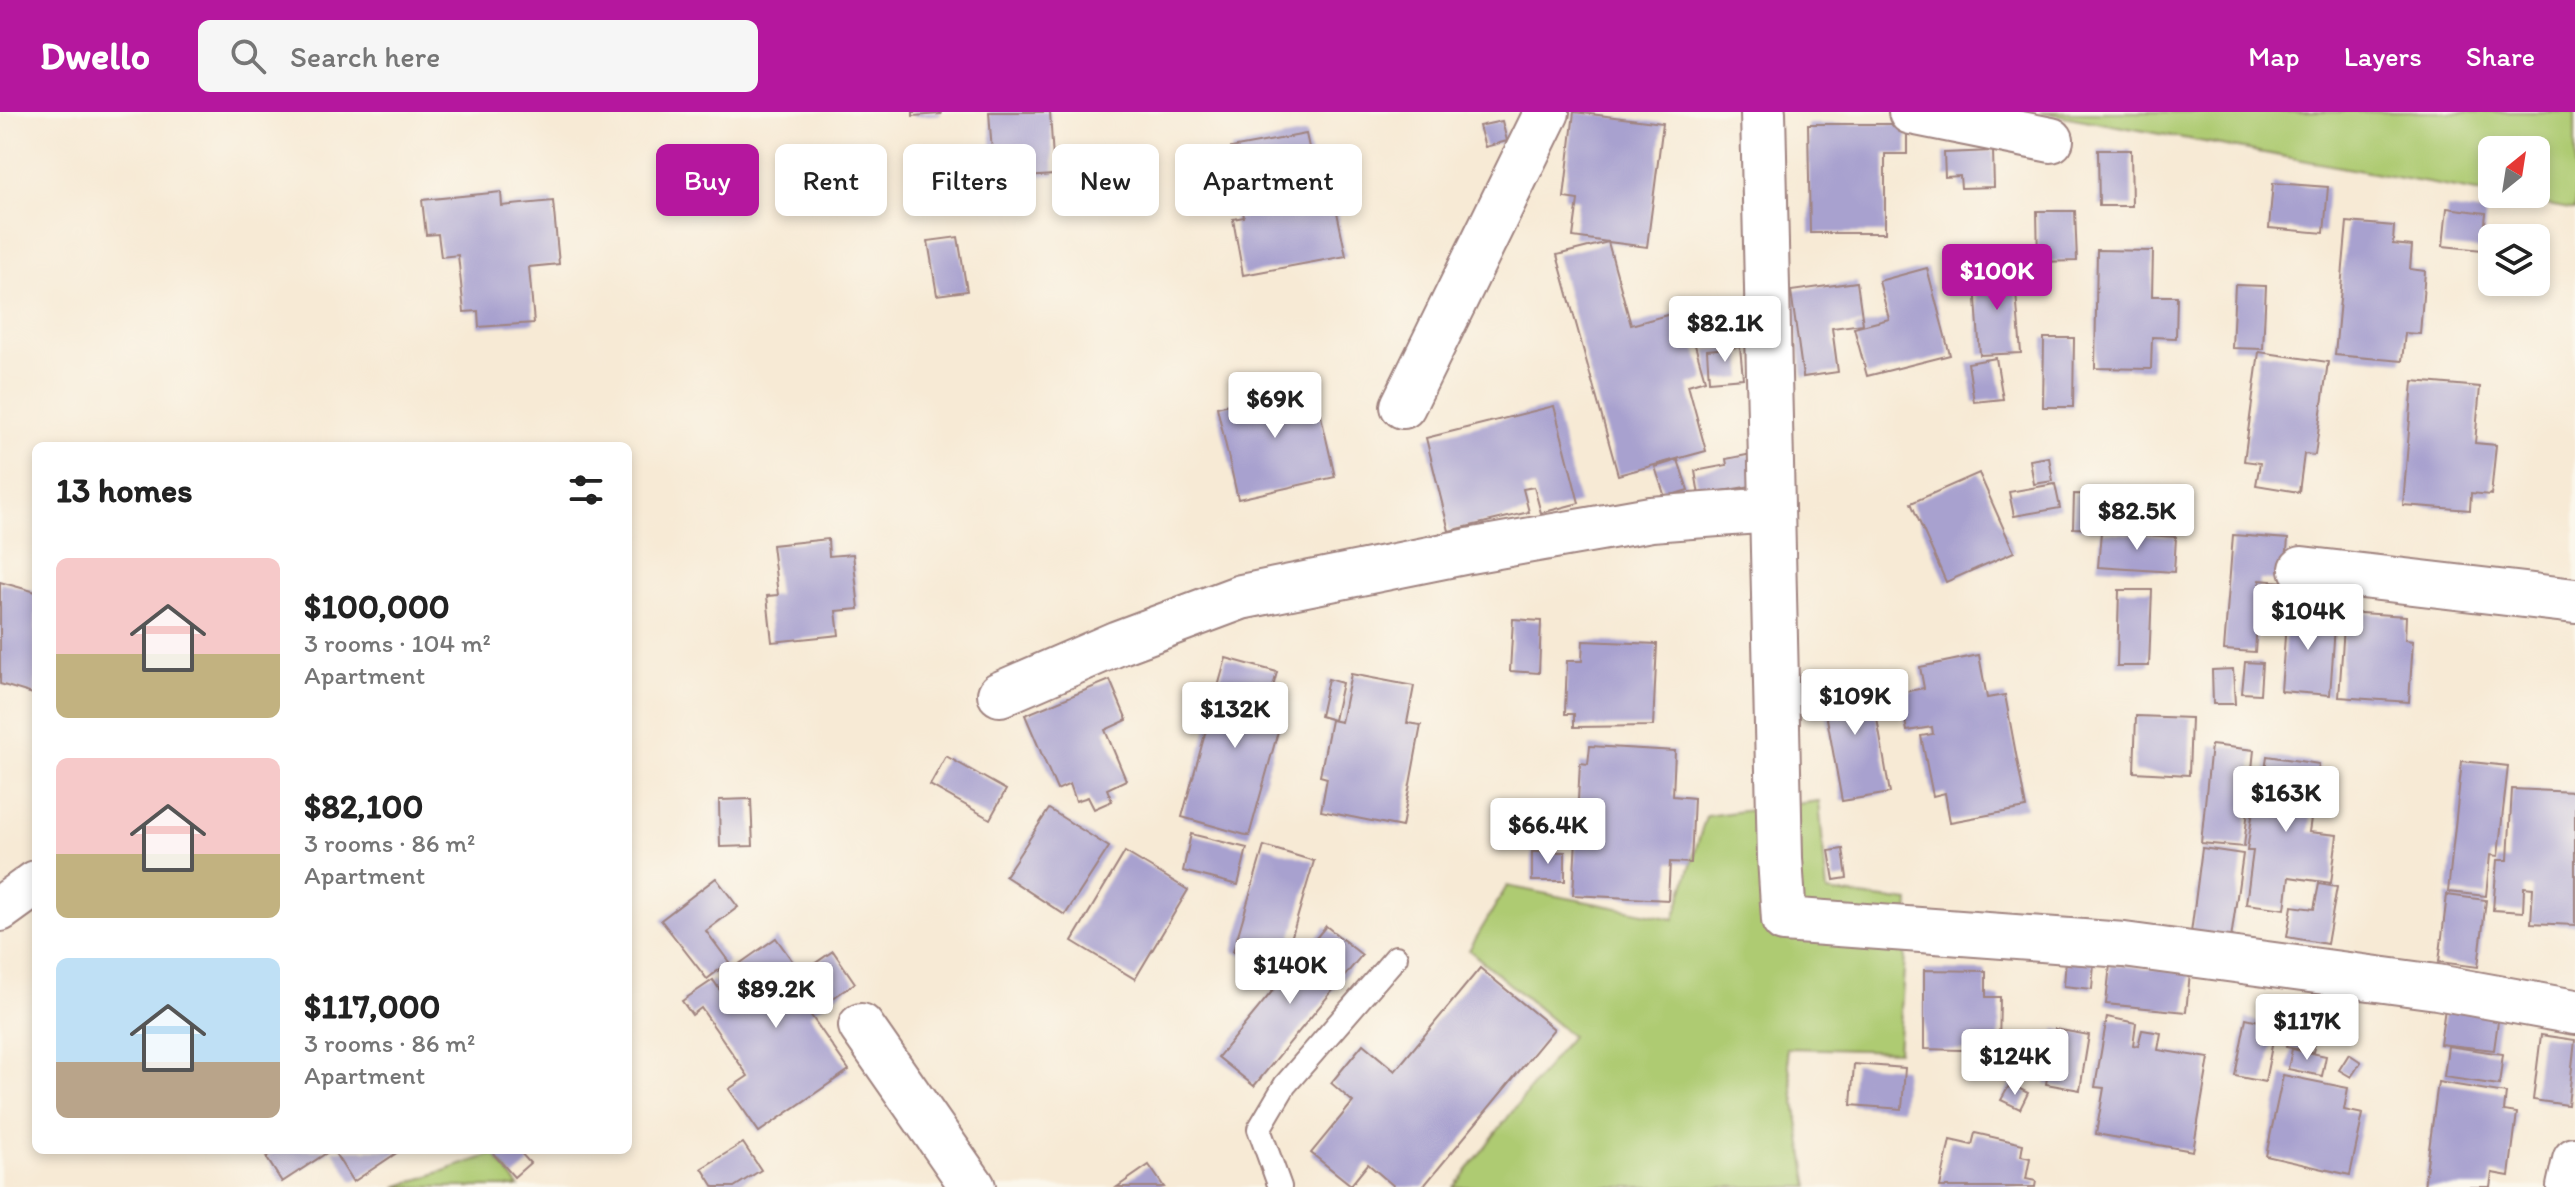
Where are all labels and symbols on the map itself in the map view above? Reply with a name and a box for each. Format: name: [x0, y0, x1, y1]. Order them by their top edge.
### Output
north arrow: [2478, 136, 2550, 208]
pin: $100K: [1941, 244, 2053, 312]
pin: $82.1K: [1660, 296, 1790, 364]
pin: $69K: [1228, 372, 1322, 440]
pin: $82.5K: [2072, 484, 2202, 552]
pin: $104K: [2252, 584, 2364, 652]
pin: $109K: [1799, 669, 1911, 737]
pin: $132K: [1179, 682, 1291, 750]
pin: $163K: [2230, 766, 2342, 834]
pin: $66.4K: [1483, 798, 1613, 866]
pin: $140K: [1234, 938, 1346, 1006]
pin: $89.2K: [711, 962, 841, 1030]
pin: $117K: [2251, 994, 2363, 1062]
pin: $124K: [1959, 1029, 2071, 1097]

